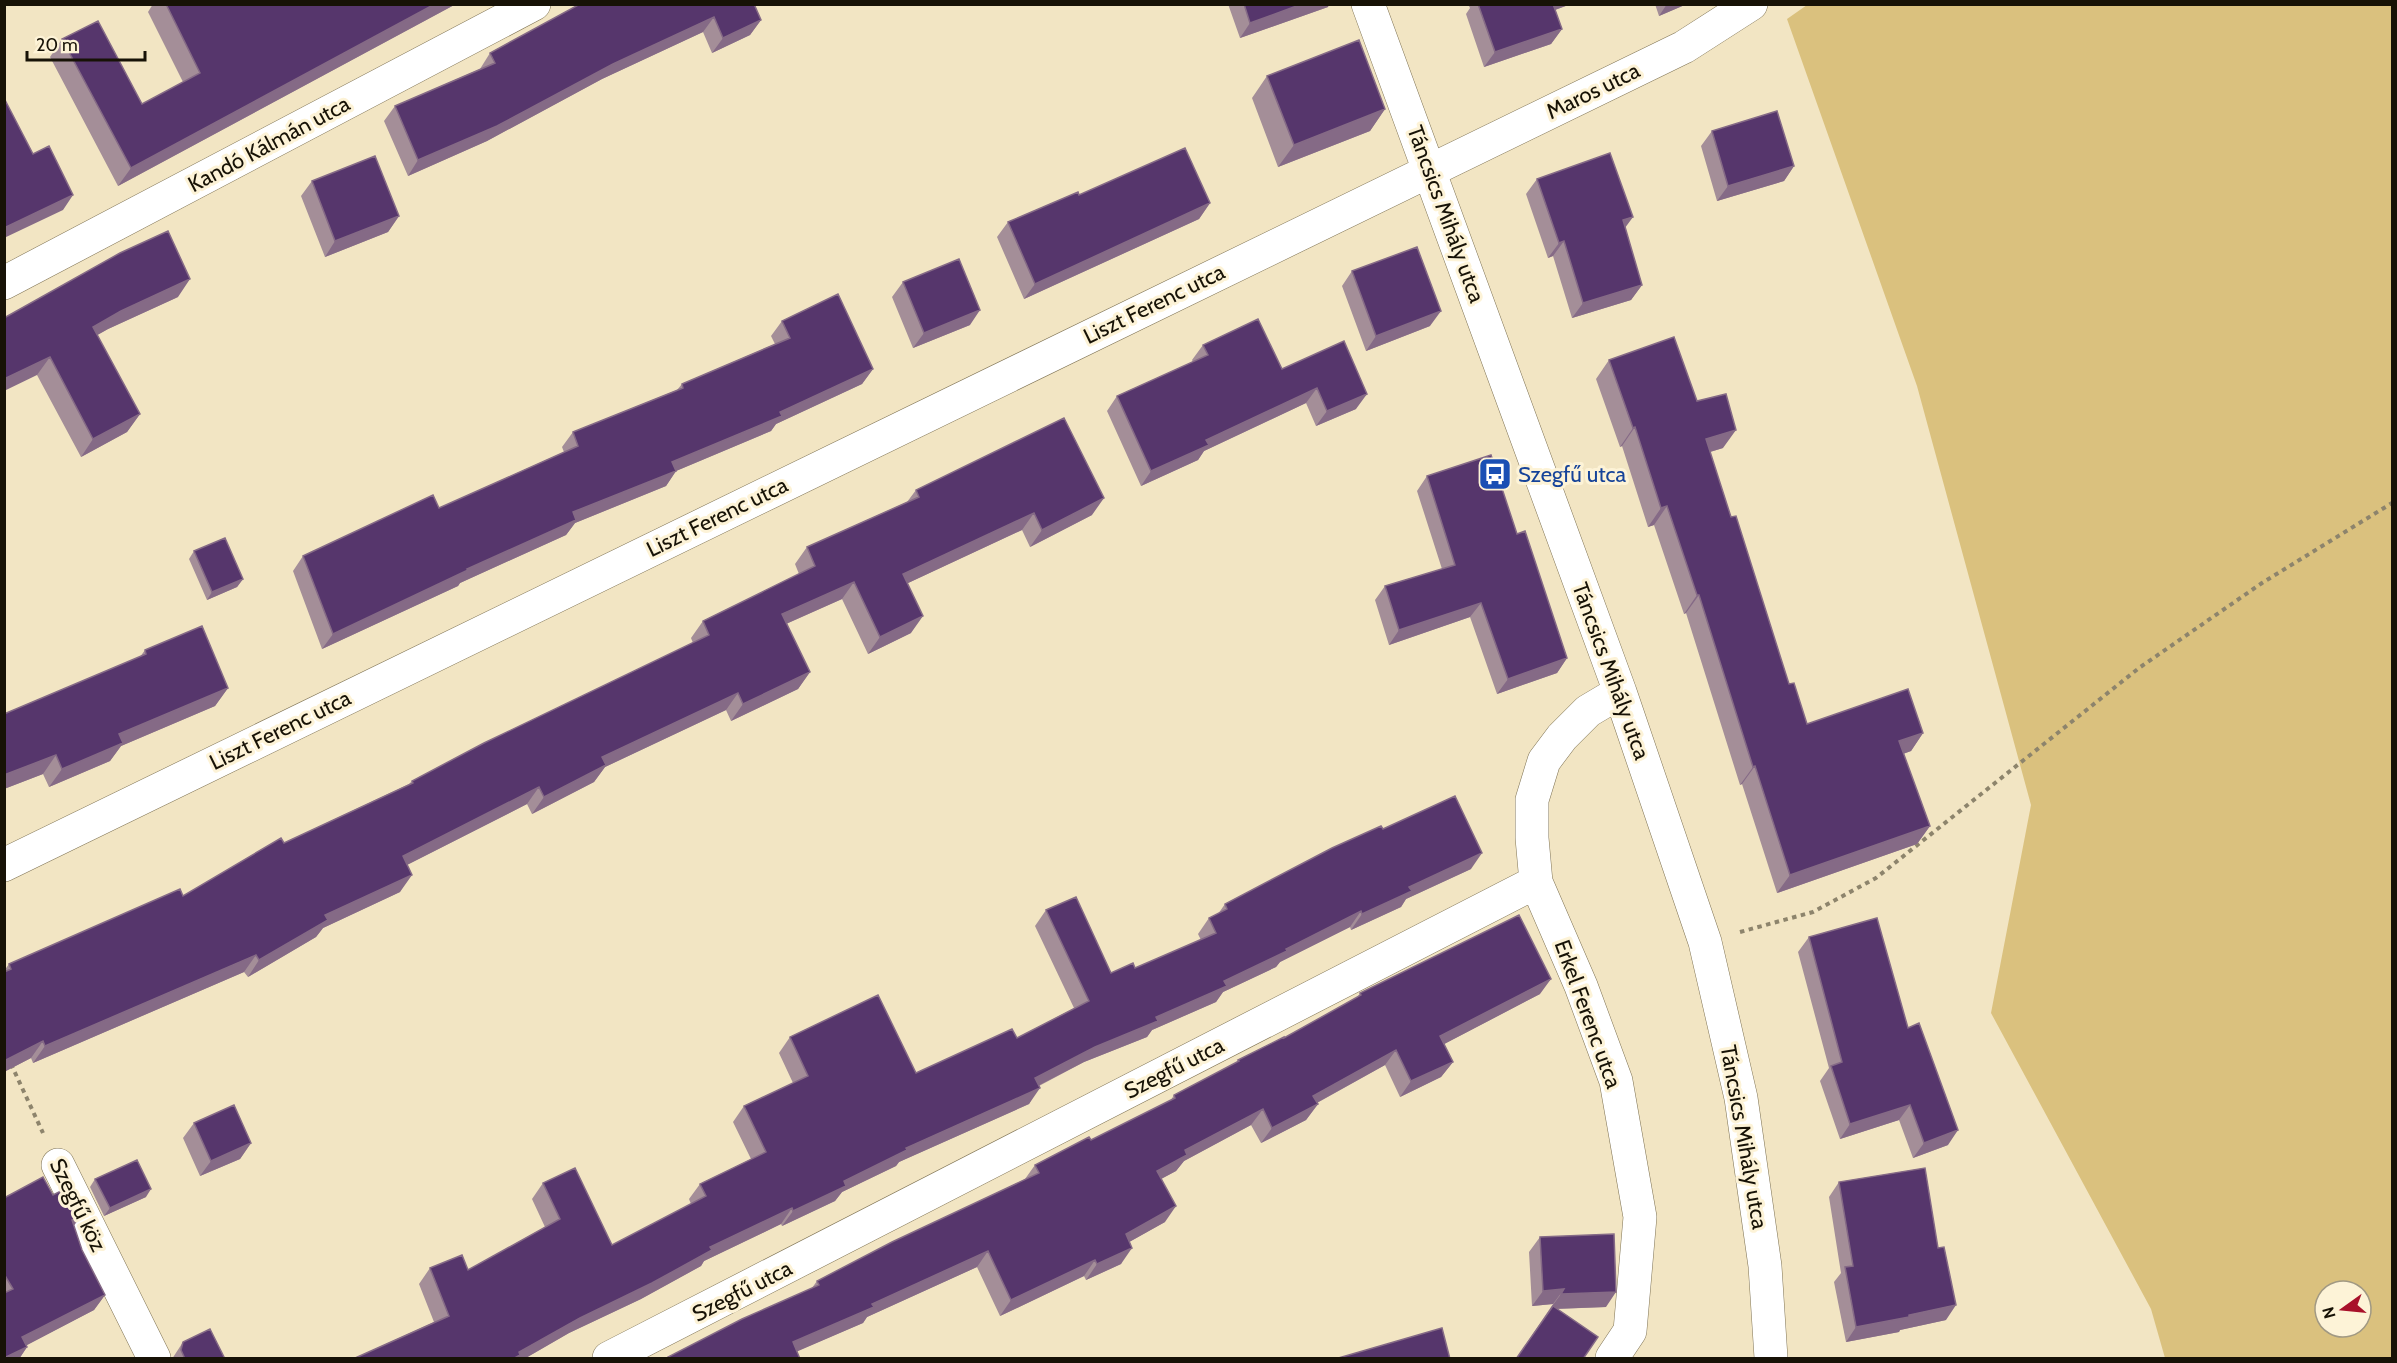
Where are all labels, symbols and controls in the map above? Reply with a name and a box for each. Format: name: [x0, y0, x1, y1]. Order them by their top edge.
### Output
scale bar: [27, 24, 146, 62]
text: 20 m: [36, 34, 78, 56]
street label: Maros utca: [1542, 57, 1644, 125]
street label: Kandó Kálmán utca: [184, 90, 355, 198]
street label: Táncsics Mihály utca: [1401, 122, 1491, 307]
street label: Liszt Ferenc utca: [1079, 258, 1229, 350]
bus stop icon: Szegfű utca: [1477, 456, 1513, 492]
place label: Szegfű utca: [1518, 461, 1627, 488]
street label: Liszt Ferenc utca: [642, 471, 792, 563]
street label: Táncsics Mihály utca: [1566, 579, 1656, 764]
street label: Liszt Ferenc utca: [205, 684, 355, 776]
street label: Erkel Ferenc utca: [1549, 936, 1628, 1092]
street label: Szegfű utca: [1120, 1031, 1229, 1105]
street label: Táncsics Mihály utca: [1715, 1043, 1774, 1232]
street label: Szegfű köz: [44, 1154, 112, 1256]
street label: Szegfű utca: [688, 1254, 797, 1328]
north arrow: [2313, 1279, 2373, 1339]
text: N: [2318, 1305, 2340, 1321]

